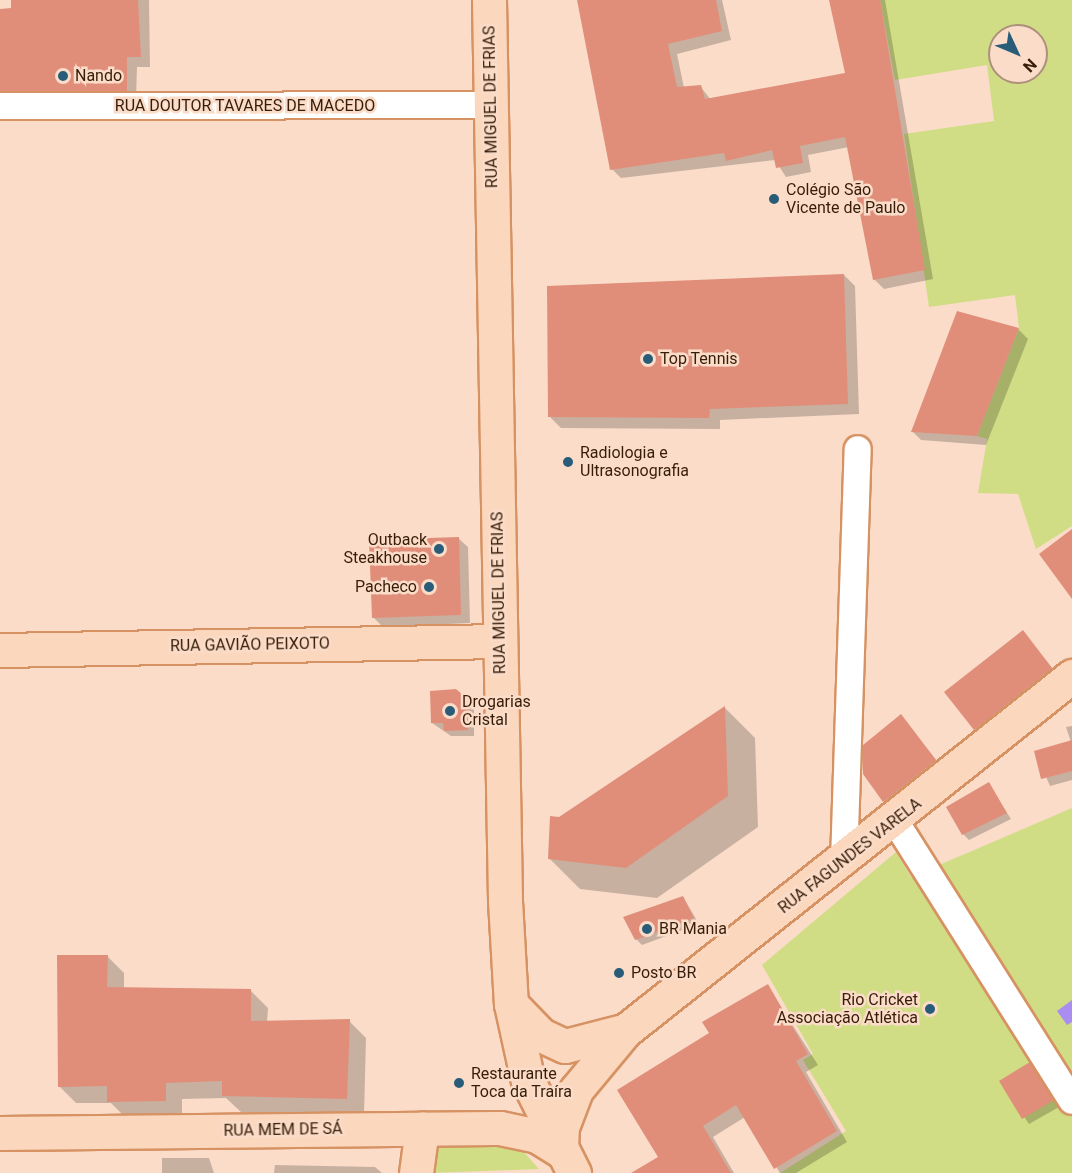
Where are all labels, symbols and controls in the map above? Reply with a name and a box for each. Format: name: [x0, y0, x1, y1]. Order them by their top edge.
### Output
north arrow: [988, 24, 1048, 84]
street label: RUA MIGUEL DE FRIAS: [480, 26, 502, 188]
text: N: [1019, 55, 1041, 76]
place label: Nando: [75, 66, 122, 86]
marker: Nando: [56, 69, 70, 83]
street label: RUA DOUTOR TAVARES DE MACEDO: [115, 96, 375, 116]
place label: Colégio São Vicente de Paulo: [786, 180, 905, 218]
marker: Colégio São Vicente de Paulo: [767, 192, 781, 206]
place label: Top Tennis: [660, 349, 738, 369]
marker: Top Tennis: [641, 352, 655, 366]
place label: Radiologia e Ultrasonografia: [580, 443, 689, 481]
marker: Radiologia e Ultrasonografia: [561, 455, 575, 469]
street label: RUA MIGUEL DE FRIAS: [488, 512, 510, 674]
place label: Outback Steakhouse: [343, 530, 427, 568]
marker: Outback Steakhouse: [432, 542, 446, 556]
place label: Pacheco: [355, 577, 417, 597]
marker: Pacheco: [422, 580, 436, 594]
street label: RUA GAVIÃO PEIXOTO: [170, 634, 330, 656]
place label: Drogarias Cristal: [462, 692, 531, 730]
marker: Drogarias Cristal: [443, 704, 457, 718]
street label: RUA FAGUNDES VARELA: [775, 794, 925, 918]
place label: BR Mania: [659, 919, 727, 939]
marker: BR Mania: [640, 922, 654, 936]
place label: Posto BR: [631, 963, 696, 983]
marker: Posto BR: [612, 966, 626, 980]
place label: Rio Cricket Associação Atlética: [777, 990, 918, 1028]
marker: Rio Cricket Associação Atlética: [923, 1002, 937, 1016]
place label: Restaurante Toca da Traíra: [471, 1064, 572, 1102]
marker: Restaurante Toca da Traíra: [452, 1076, 466, 1090]
street label: RUA MEM DE SÁ: [223, 1119, 343, 1141]

